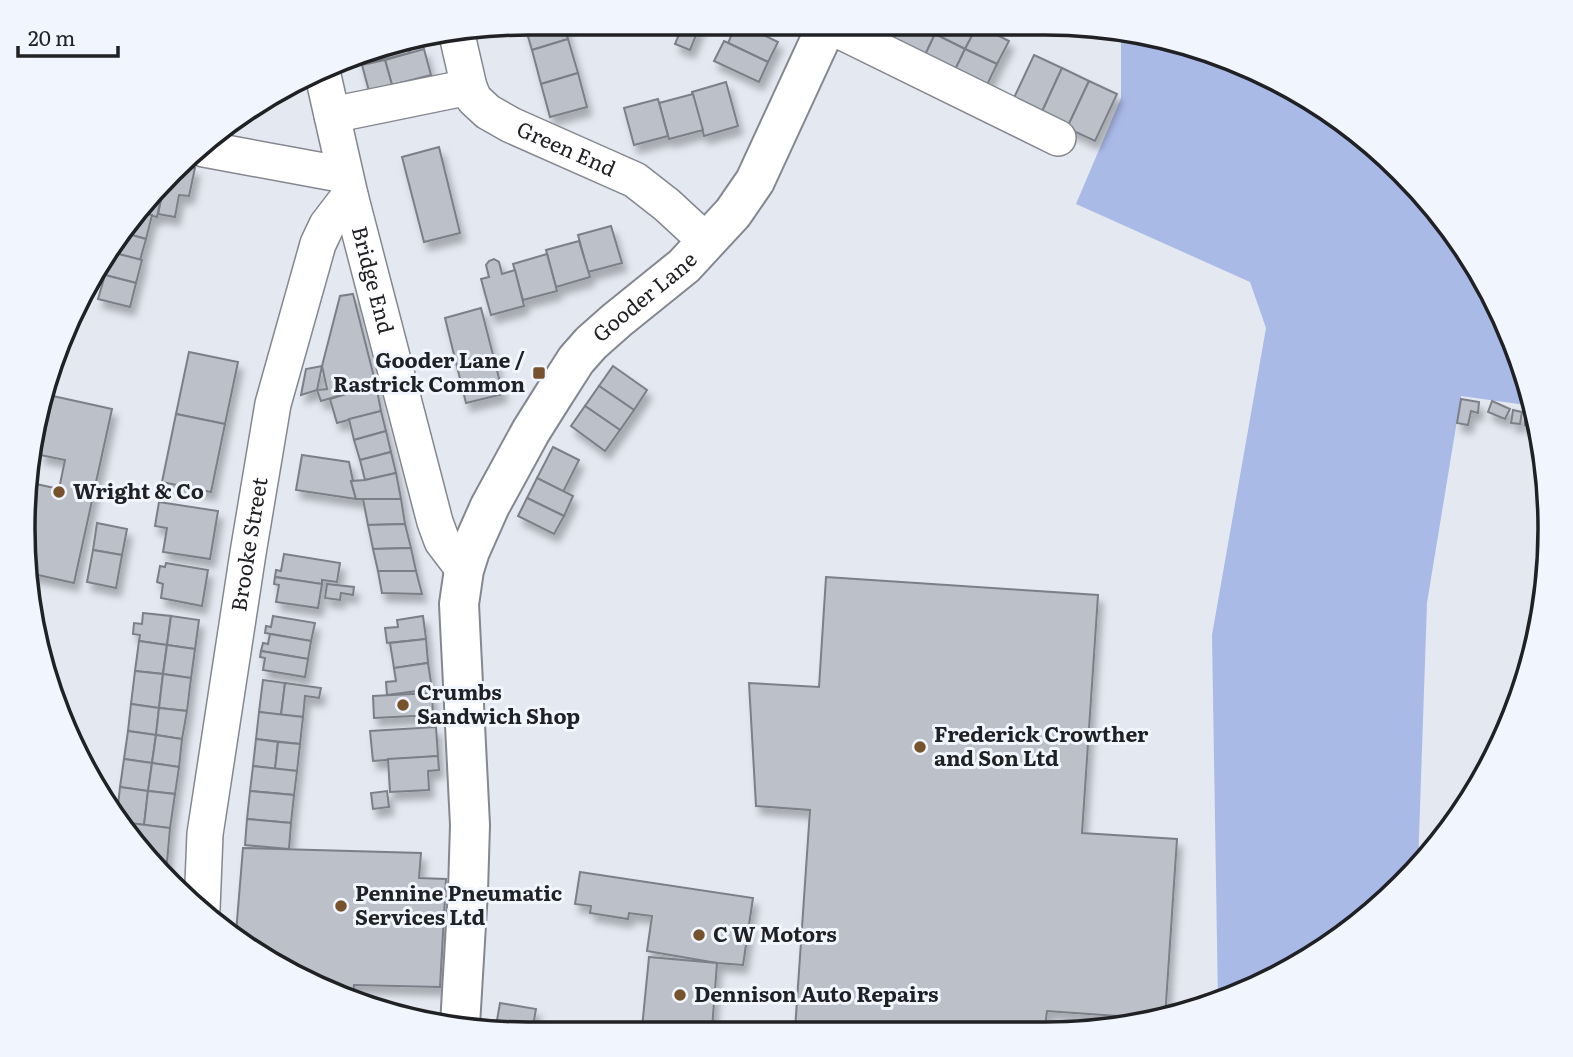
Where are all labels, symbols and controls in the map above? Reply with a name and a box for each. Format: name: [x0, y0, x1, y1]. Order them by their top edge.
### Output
scale bar: [18, 14, 117, 58]
text: 20 m: [28, 21, 75, 52]
street label: Green End: [513, 112, 621, 183]
street label: Bridge End: [346, 222, 403, 337]
street label: Gooder Lane: [584, 244, 703, 348]
place label: Gooder Lane / Rastrick Common: [333, 343, 525, 398]
marker: Gooder Lane / Rastrick Common: [531, 365, 547, 381]
place label: Wright & Co: [73, 474, 204, 505]
street label: Brooke Street: [221, 474, 274, 613]
marker: Wright & Co: [51, 484, 67, 500]
place label: Crumbs Sandwich Shop: [417, 675, 580, 730]
marker: Crumbs Sandwich Shop: [395, 697, 411, 713]
place label: Frederick Crowther and Son Ltd: [934, 717, 1149, 772]
marker: Frederick Crowther and Son Ltd: [912, 739, 928, 755]
place label: Pennine Pneumatic Services Ltd: [355, 876, 562, 931]
marker: Pennine Pneumatic Services Ltd: [333, 898, 349, 914]
place label: C W Motors: [713, 917, 837, 948]
marker: C W Motors: [691, 927, 707, 943]
place label: Dennison Auto Repairs: [694, 977, 939, 1008]
marker: Dennison Auto Repairs: [672, 987, 688, 1003]

